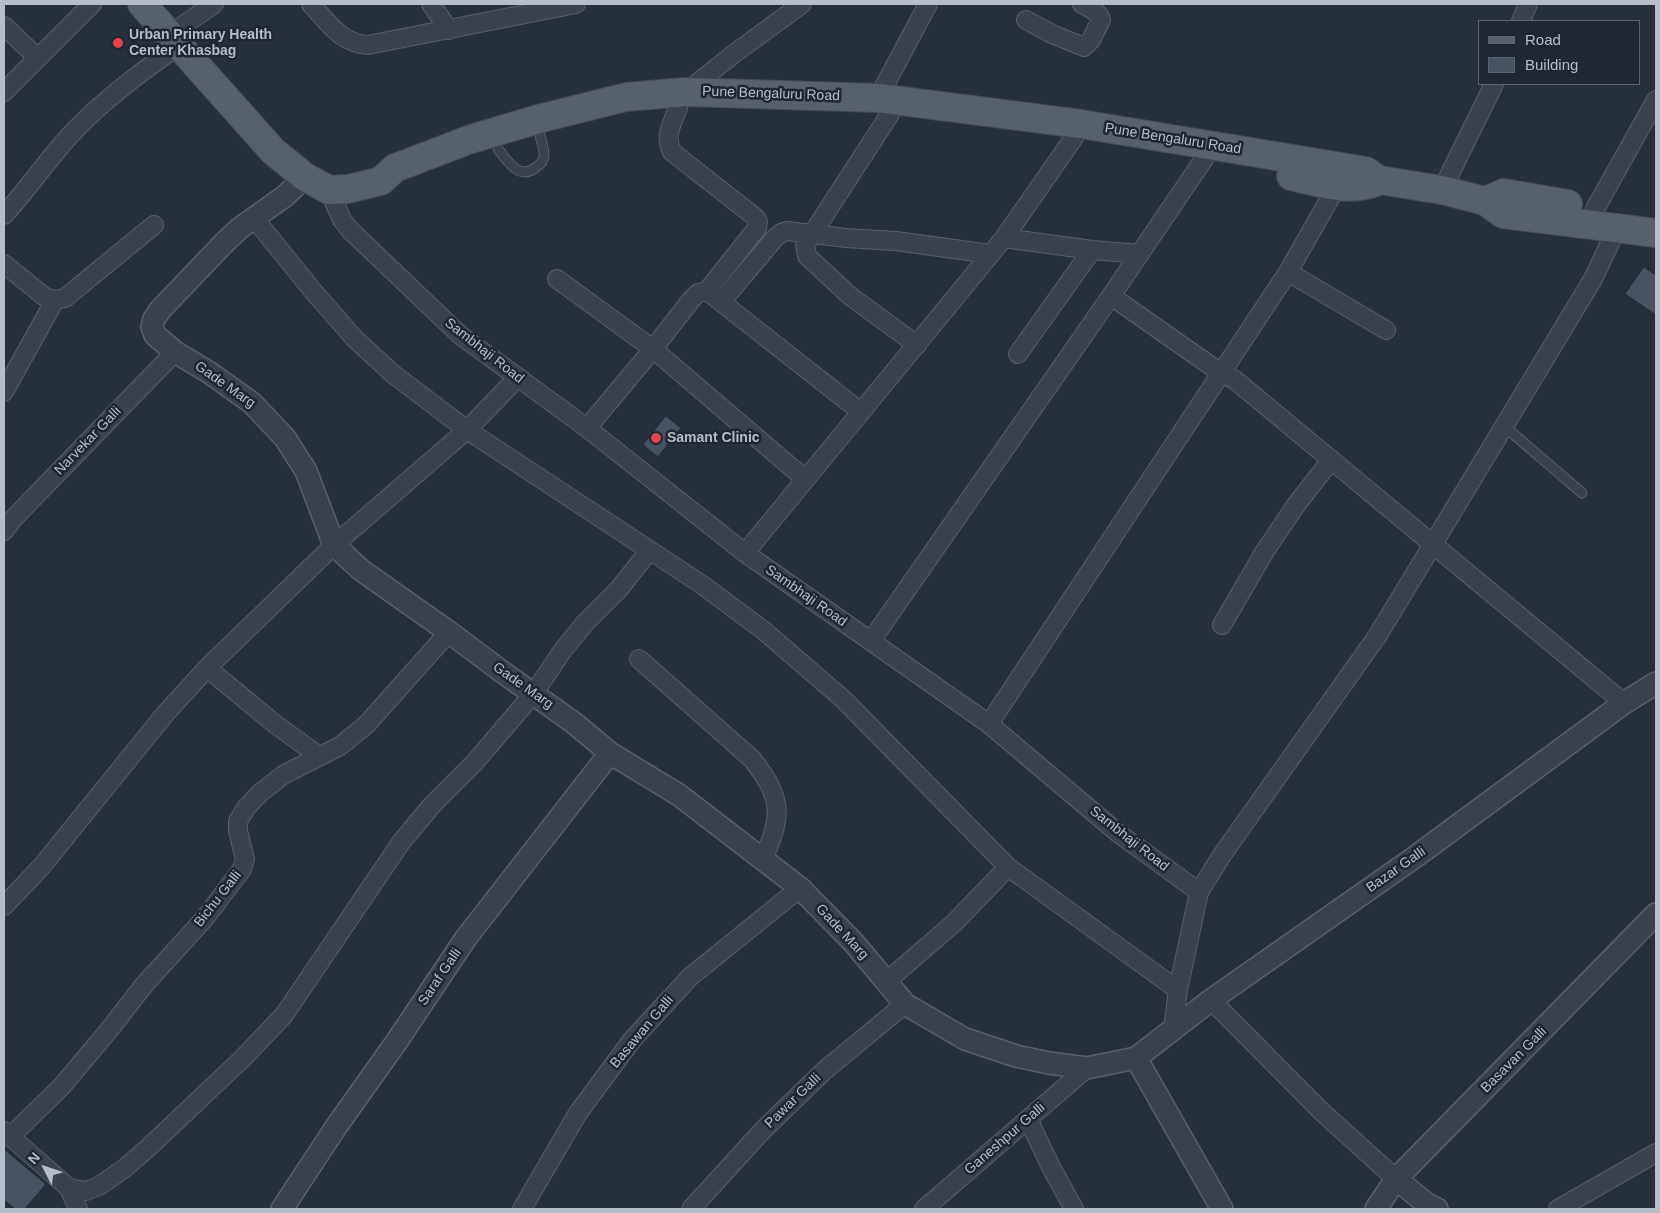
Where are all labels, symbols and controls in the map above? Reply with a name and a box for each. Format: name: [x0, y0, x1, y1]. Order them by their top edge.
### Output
legend: [1478, 20, 1640, 85]
place label: Urban Primary Health Center Khasbag: [129, 27, 272, 59]
text: Road: [1525, 31, 1561, 48]
marker: Urban Primary Health Center Khasbag: [111, 36, 125, 50]
text: Building: [1525, 56, 1578, 73]
street label: Pune Bengaluru Road: [702, 83, 840, 105]
street label: Pune Bengaluru Road: [1104, 120, 1242, 158]
street label: Sambhaji Road: [441, 315, 527, 387]
street label: Gade Marg: [191, 358, 259, 412]
street label: Narvekar Galli: [51, 403, 125, 479]
place label: Samant Clinic: [667, 430, 760, 446]
marker: Samant Clinic: [649, 431, 663, 445]
street label: Sambhaji Road: [762, 562, 850, 630]
street label: Gade Marg: [489, 659, 557, 713]
street label: Sambhaji Road: [1086, 803, 1172, 875]
street label: Bazar Galli: [1363, 843, 1429, 897]
street label: Bichu Galli: [191, 867, 245, 931]
street label: Gade Marg: [812, 901, 872, 963]
street label: Saraf Galli: [415, 945, 465, 1009]
street label: Basawan Galli: [607, 992, 677, 1072]
street label: Basavan Galli: [1478, 1024, 1550, 1096]
street label: Pawar Galli: [761, 1070, 825, 1132]
street label: Ganeshpur Galli: [961, 1099, 1049, 1179]
north arrow: [20, 1143, 70, 1193]
text: N: [24, 1149, 43, 1167]

